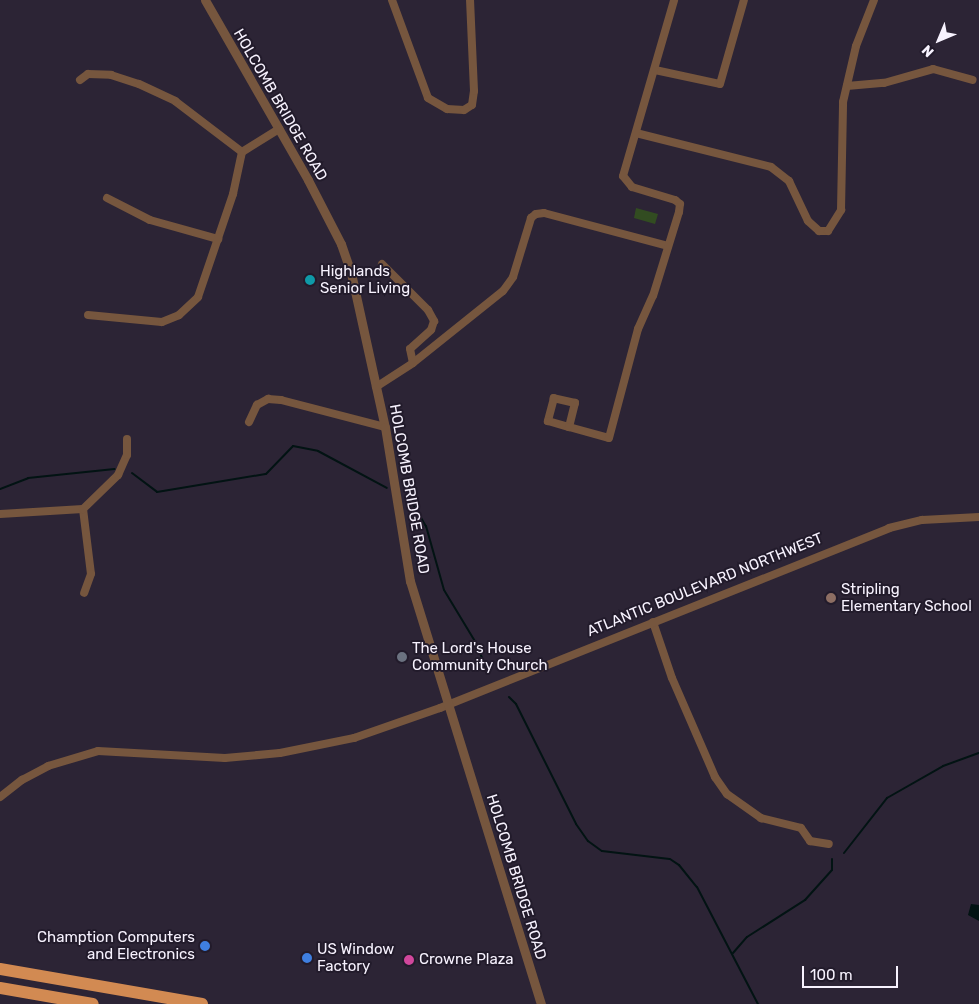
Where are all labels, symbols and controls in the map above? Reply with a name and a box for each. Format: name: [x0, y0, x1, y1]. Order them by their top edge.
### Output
north arrow: [914, 15, 964, 65]
street label: HOLCOMB BRIDGE ROAD: [229, 26, 331, 184]
text: N: [918, 41, 938, 61]
place label: Highlands Senior Living: [320, 262, 410, 297]
marker: Highlands Senior Living: [304, 274, 316, 286]
street label: HOLCOMB BRIDGE ROAD: [385, 403, 433, 575]
street label: ATLANTIC BOULEVARD NORTHWEST: [584, 529, 826, 641]
place label: Stripling Elementary School: [841, 580, 972, 615]
marker: Stripling Elementary School: [825, 592, 837, 604]
place label: The Lord's House Community Church: [412, 639, 548, 674]
marker: The Lord's House Community Church: [396, 651, 408, 663]
street label: HOLCOMB BRIDGE ROAD: [482, 792, 550, 962]
place label: Chamption Computers and Electronics: [37, 928, 195, 963]
marker: Chamption Computers and Electronics: [199, 940, 211, 952]
place label: US Window Factory: [317, 940, 395, 975]
place label: Crowne Plaza: [419, 951, 514, 969]
marker: US Window Factory: [301, 952, 313, 964]
marker: Crowne Plaza: [403, 954, 415, 966]
scale bar: [804, 956, 900, 988]
text: 100 m: [810, 966, 852, 984]

